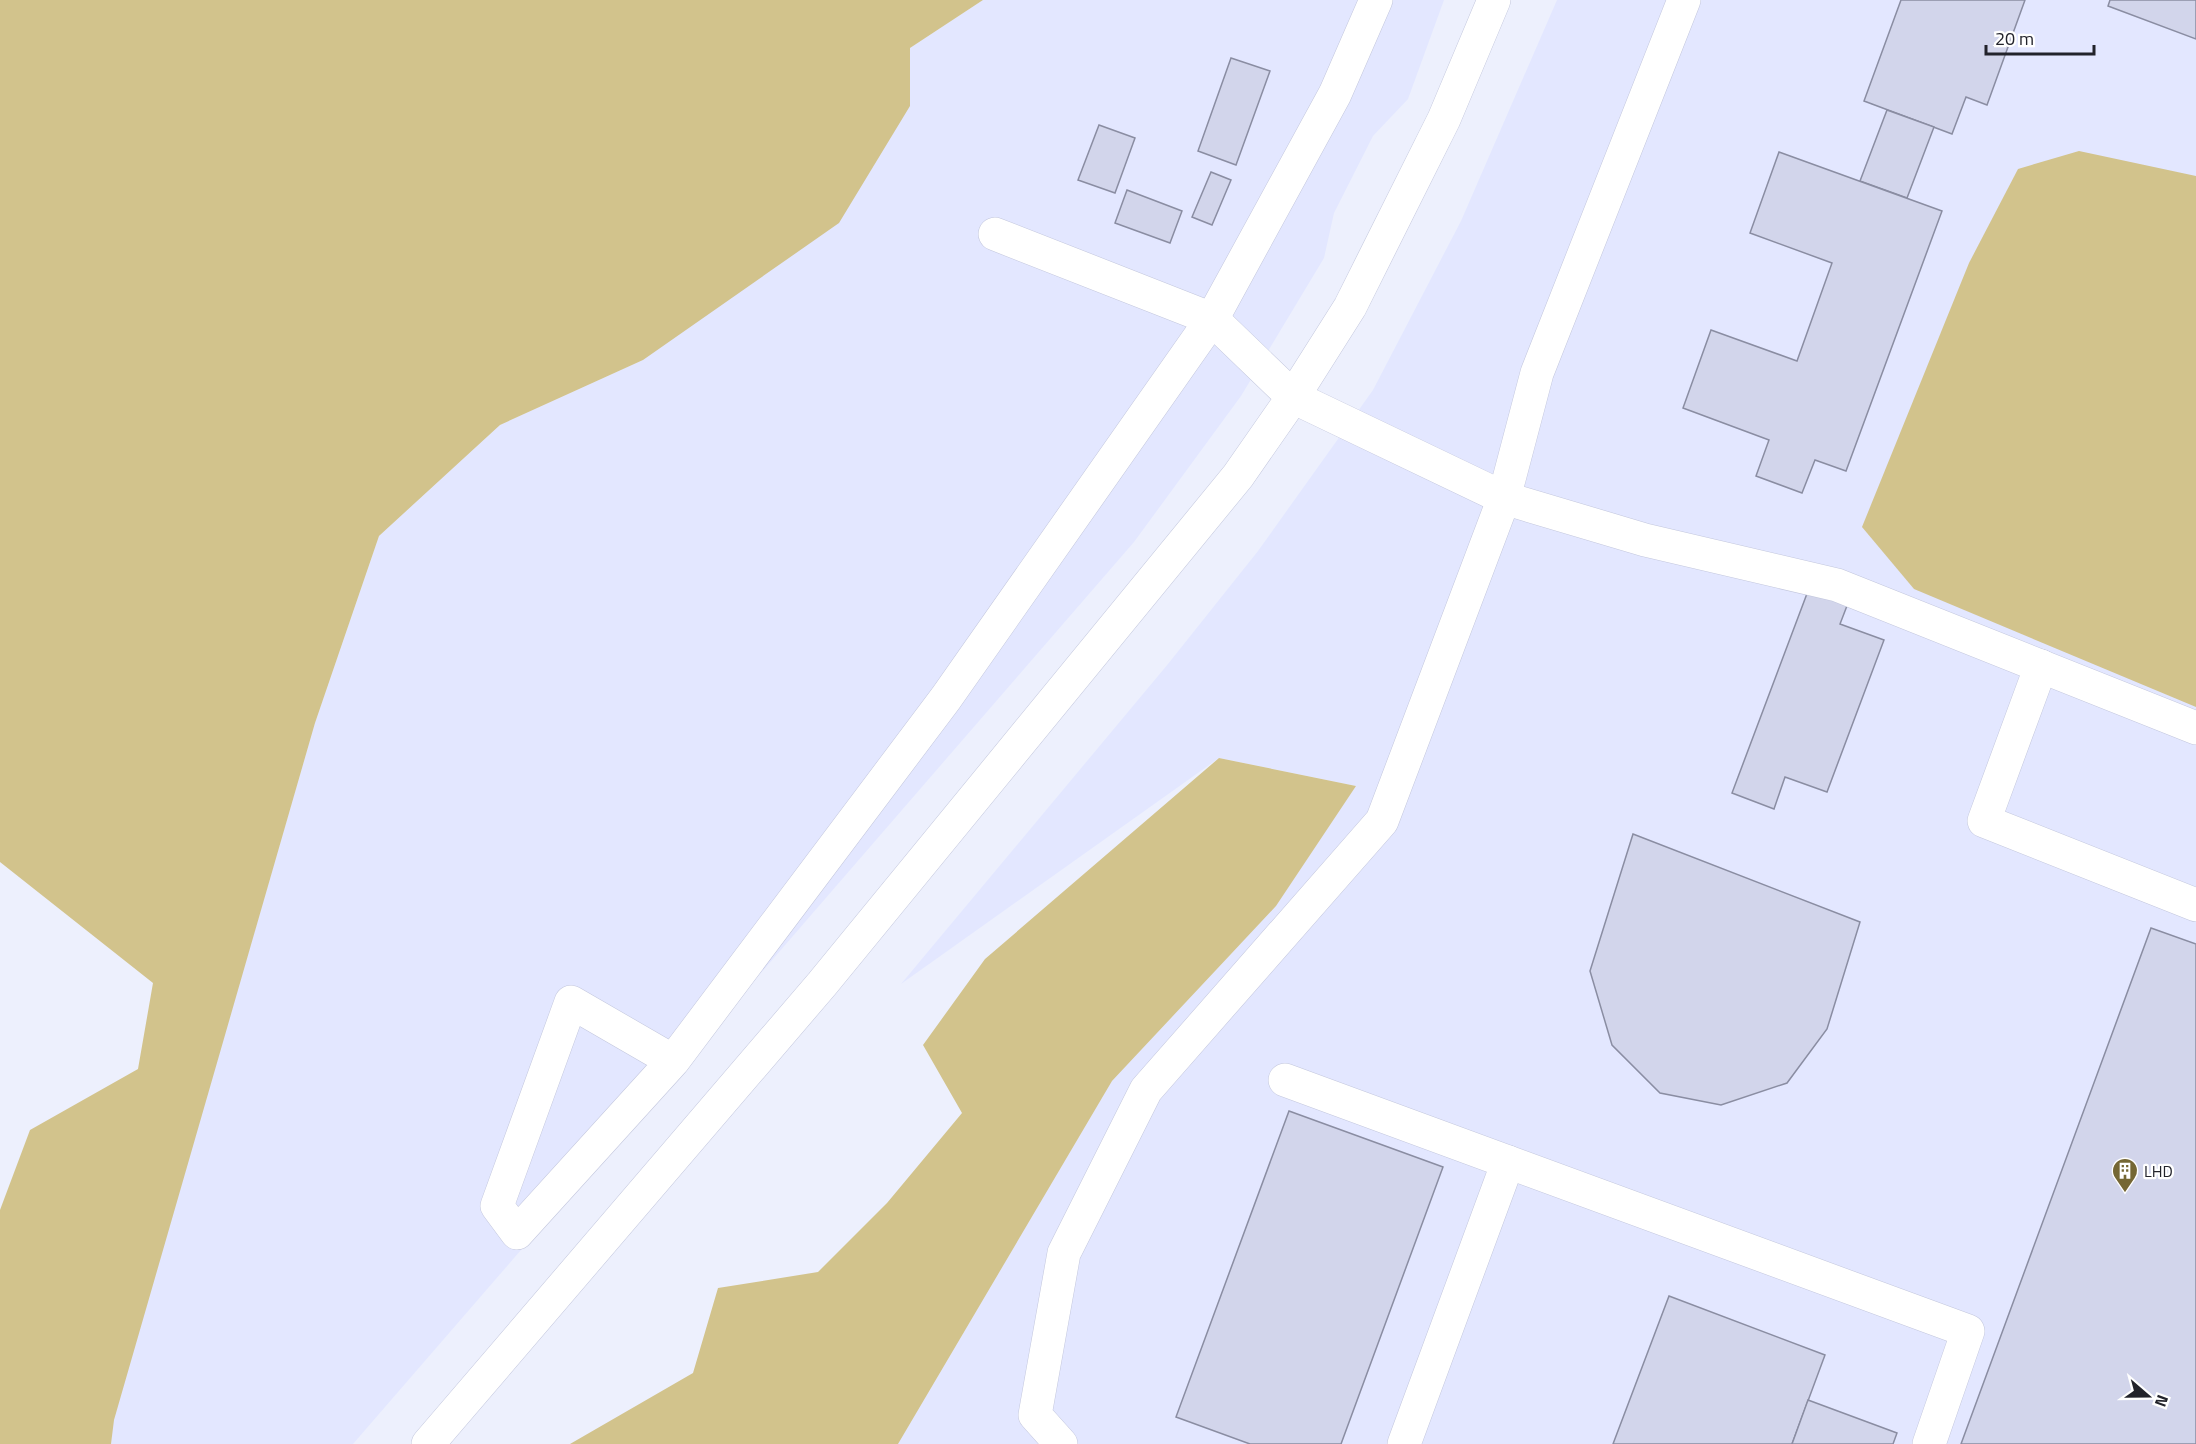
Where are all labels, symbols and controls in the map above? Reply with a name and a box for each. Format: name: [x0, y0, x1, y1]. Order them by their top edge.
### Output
scale bar: [1986, 18, 2094, 56]
text: 20 m: [1995, 25, 2034, 52]
building icon: LHD: [2110, 1156, 2140, 1194]
place label: LHD: [2144, 1159, 2173, 1183]
north arrow: [2118, 1366, 2178, 1426]
text: N: [2149, 1392, 2175, 1410]

